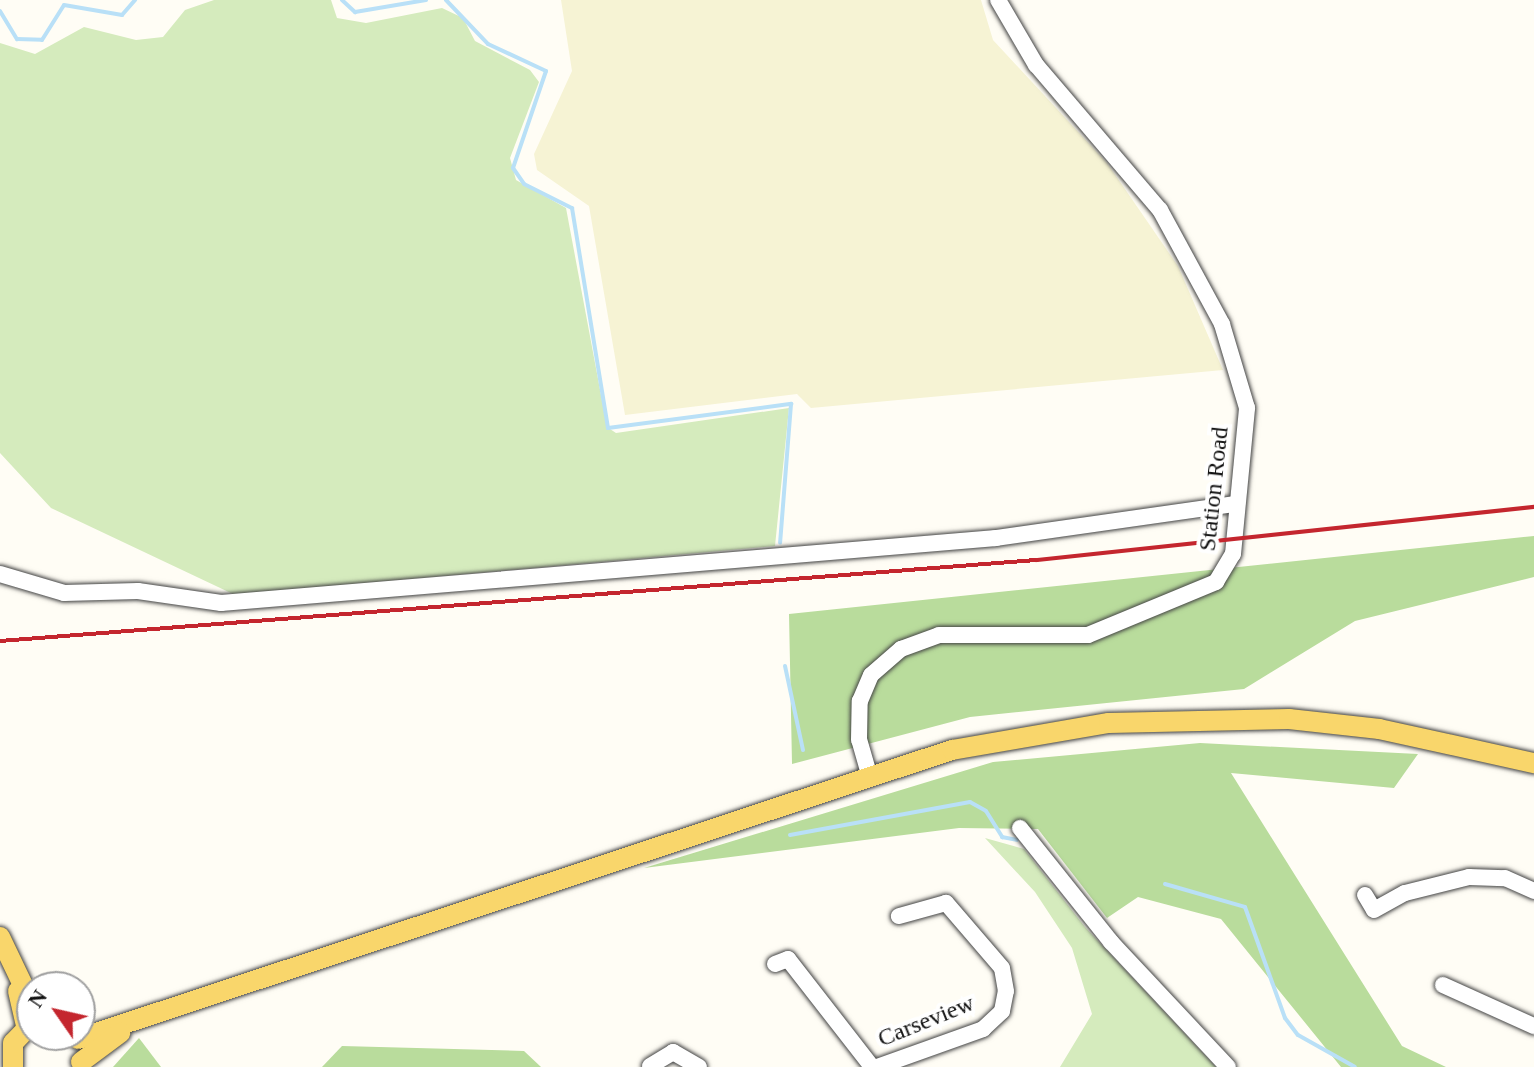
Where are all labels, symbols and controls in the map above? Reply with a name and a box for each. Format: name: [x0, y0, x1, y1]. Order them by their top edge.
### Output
street label: Station Road: [1193, 426, 1235, 552]
north arrow: [16, 971, 96, 1051]
text: N: [23, 985, 52, 1012]
street label: Carseview: [874, 989, 978, 1053]

